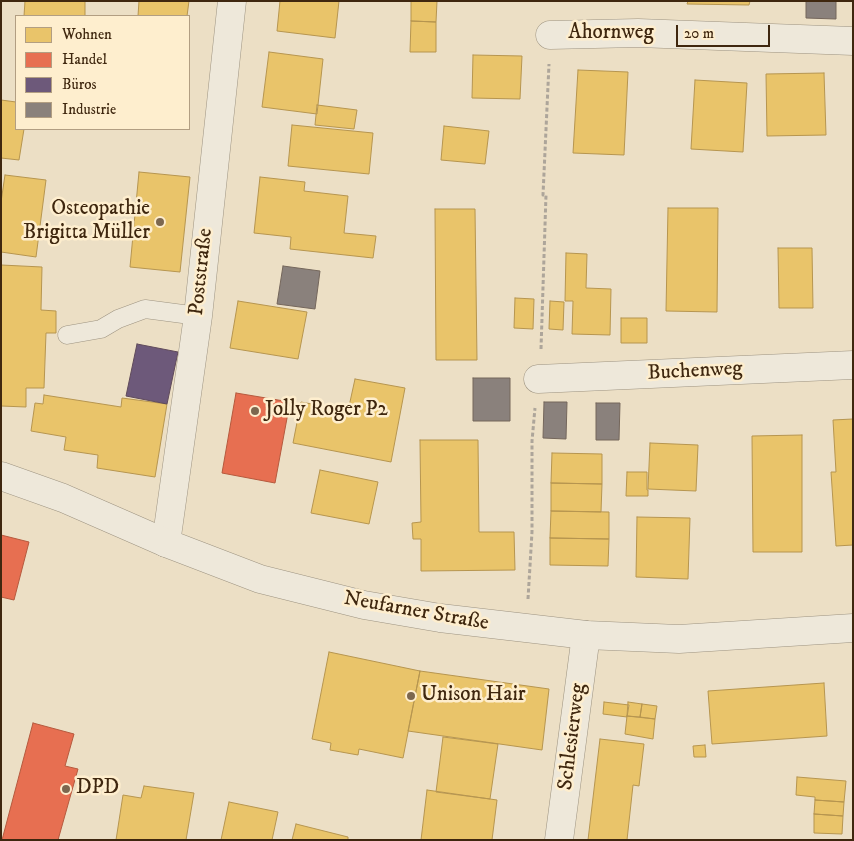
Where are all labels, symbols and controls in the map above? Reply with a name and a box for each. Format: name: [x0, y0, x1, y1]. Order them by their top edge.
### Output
legend: [15, 15, 190, 130]
scale bar: [679, 15, 773, 47]
street label: Ahornweg: [568, 21, 654, 47]
text: 20 m: [684, 24, 714, 43]
text: Wohnen: [62, 25, 112, 44]
text: Handel: [62, 50, 107, 69]
text: Büros: [62, 75, 97, 94]
text: Industrie: [62, 100, 116, 119]
place label: Osteopathie Brigitta Müller: [23, 197, 150, 247]
marker: Osteopathie Brigitta Müller: [154, 216, 166, 228]
street label: Poststraße: [185, 227, 219, 317]
street label: Buchenweg: [647, 357, 743, 387]
place label: Jolly Roger P2: [265, 398, 388, 424]
marker: Jolly Roger P2: [249, 405, 261, 417]
street label: Neufarner Straße: [341, 587, 491, 637]
street label: Schlesierweg: [554, 682, 592, 792]
place label: Unison Hair: [421, 683, 526, 709]
marker: Unison Hair: [405, 690, 417, 702]
place label: DPD: [76, 776, 119, 802]
marker: DPD: [60, 783, 72, 795]

